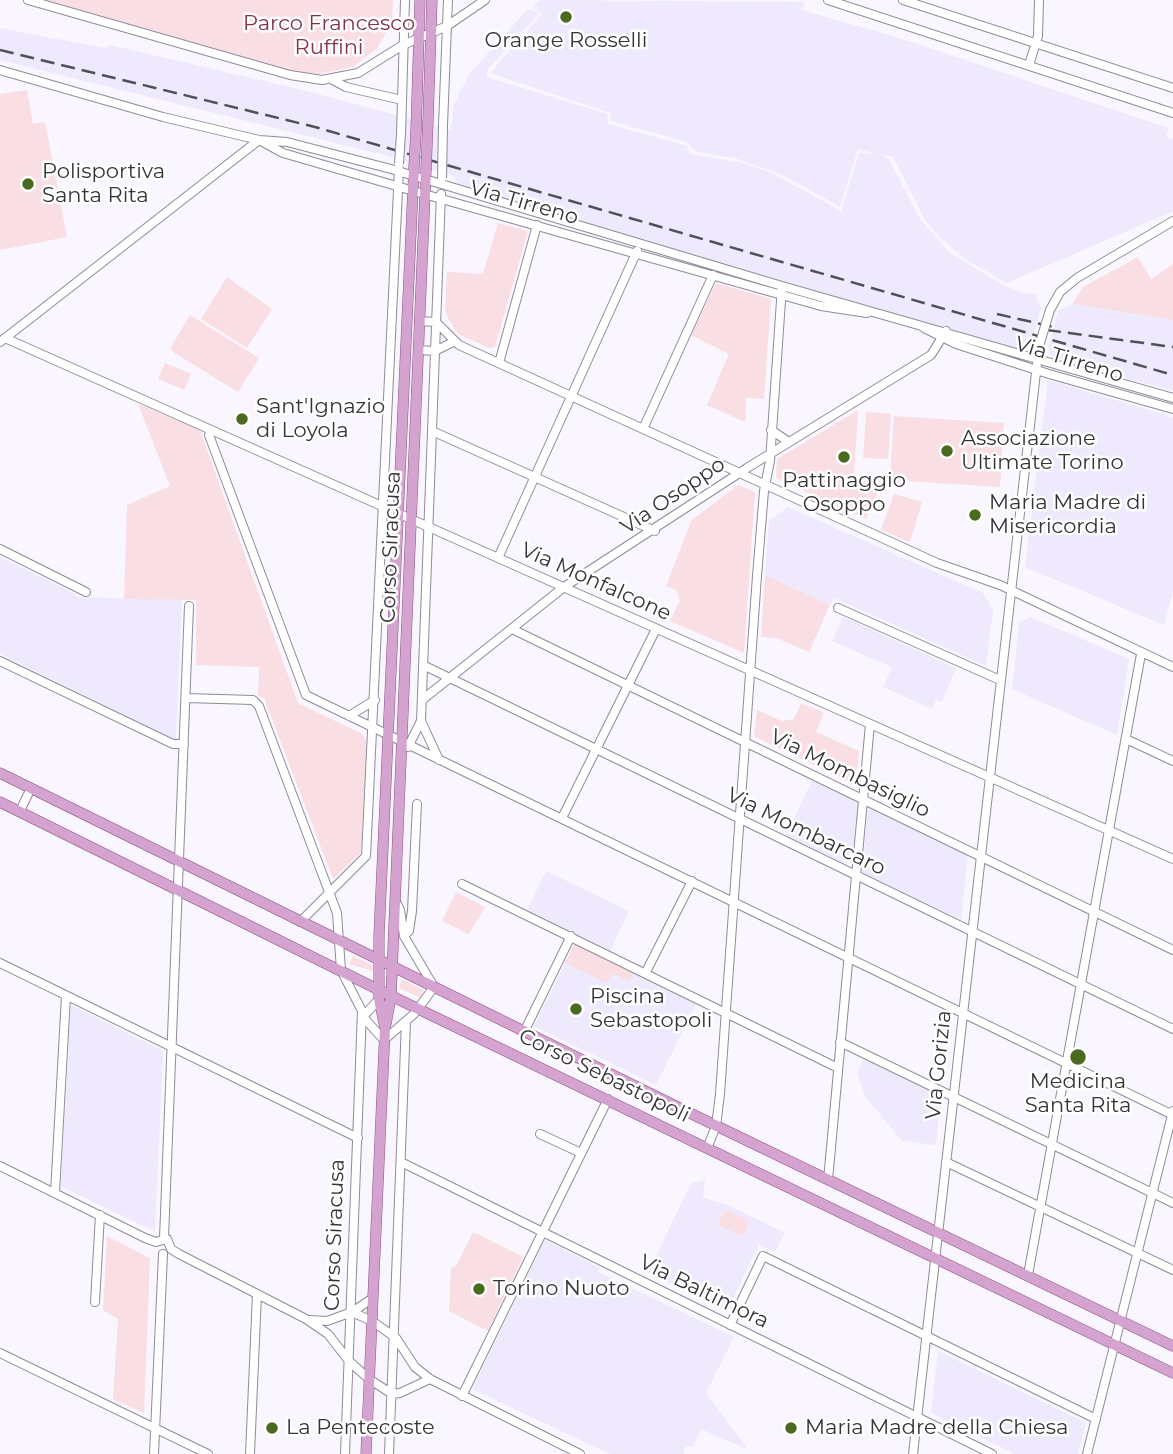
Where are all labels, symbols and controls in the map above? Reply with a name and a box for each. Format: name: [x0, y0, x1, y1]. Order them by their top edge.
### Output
marker: Orange Rosselli: [558, 9, 574, 25]
park label: Parco Francesco Ruffini: [243, 11, 415, 61]
place label: Orange Rosselli: [485, 28, 647, 54]
place label: Polisportiva Santa Rita: [42, 159, 165, 209]
street label: Via Tirreno: [467, 175, 581, 231]
marker: Polisportiva Santa Rita: [20, 176, 36, 192]
street label: Via Tirreno: [1012, 332, 1126, 388]
place label: Sant'Ignazio di Loyola: [256, 394, 385, 444]
marker: Sant'Ignazio di Loyola: [234, 411, 250, 427]
place label: Associazione Ultimate Torino: [961, 426, 1124, 476]
marker: Associazione Ultimate Torino: [939, 443, 955, 459]
marker: Pattinaggio Osoppo: [836, 449, 852, 465]
street label: Via Osoppo: [616, 452, 730, 540]
place label: Pattinaggio Osoppo: [782, 468, 906, 518]
street label: Corso Siracusa: [376, 471, 406, 623]
place label: Maria Madre di Misericordia: [989, 490, 1146, 540]
marker: Maria Madre di Misericordia: [967, 507, 983, 523]
street label: Via Monfalcone: [517, 538, 675, 626]
street label: Via Mombasiglio: [766, 724, 934, 824]
street label: Via Mombarcaro: [722, 783, 890, 881]
place label: Piscina Sebastopoli: [590, 984, 712, 1034]
marker: Piscina Sebastopoli: [568, 1001, 584, 1017]
street label: Via Gorizia: [921, 1009, 957, 1121]
street label: Corso Sebastopoli: [514, 1024, 694, 1128]
marker: Medicina Santa Rita: [1068, 1047, 1088, 1067]
place label: Medicina Santa Rita: [1025, 1069, 1131, 1119]
street label: Corso Siracusa: [320, 1159, 350, 1311]
street label: Via Baltimora: [635, 1250, 773, 1334]
place label: Torino Nuoto: [493, 1276, 629, 1302]
marker: Torino Nuoto: [471, 1281, 487, 1297]
place label: La Pentecoste: [286, 1415, 435, 1441]
place label: Maria Madre della Chiesa: [805, 1415, 1068, 1441]
marker: La Pentecoste: [264, 1420, 280, 1436]
marker: Maria Madre della Chiesa: [783, 1420, 799, 1436]

